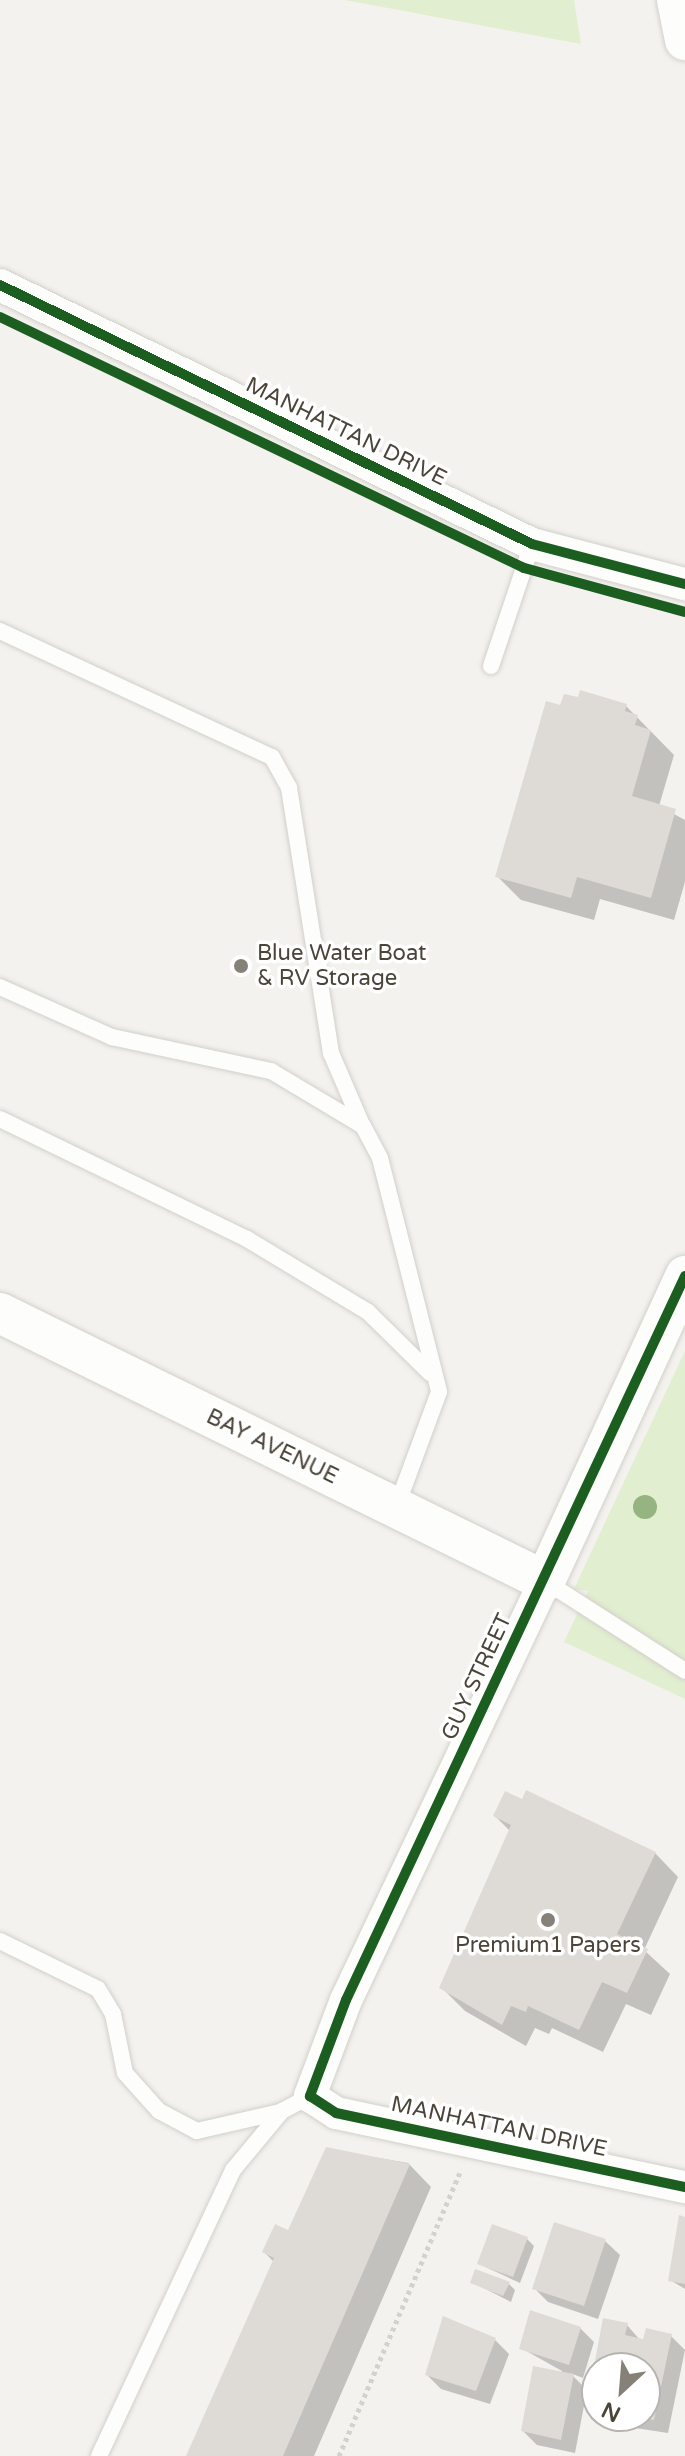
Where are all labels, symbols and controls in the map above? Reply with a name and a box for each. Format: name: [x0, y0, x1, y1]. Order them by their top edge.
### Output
street label: MANHATTAN DRIVE: [241, 372, 451, 492]
place label: Blue Water Boat & RV Storage: [257, 940, 426, 992]
marker: Blue Water Boat & RV Storage: [232, 957, 250, 975]
street label: BAY AVENUE: [202, 1404, 342, 1490]
street label: GUY STREET: [436, 1610, 518, 1744]
marker: Premium1 Papers: [539, 1911, 557, 1929]
place label: Premium1 Papers: [455, 1933, 641, 1959]
street label: MANHATTAN DRIVE: [389, 2091, 609, 2163]
north arrow: [581, 2352, 661, 2432]
text: N: [598, 2396, 625, 2427]

